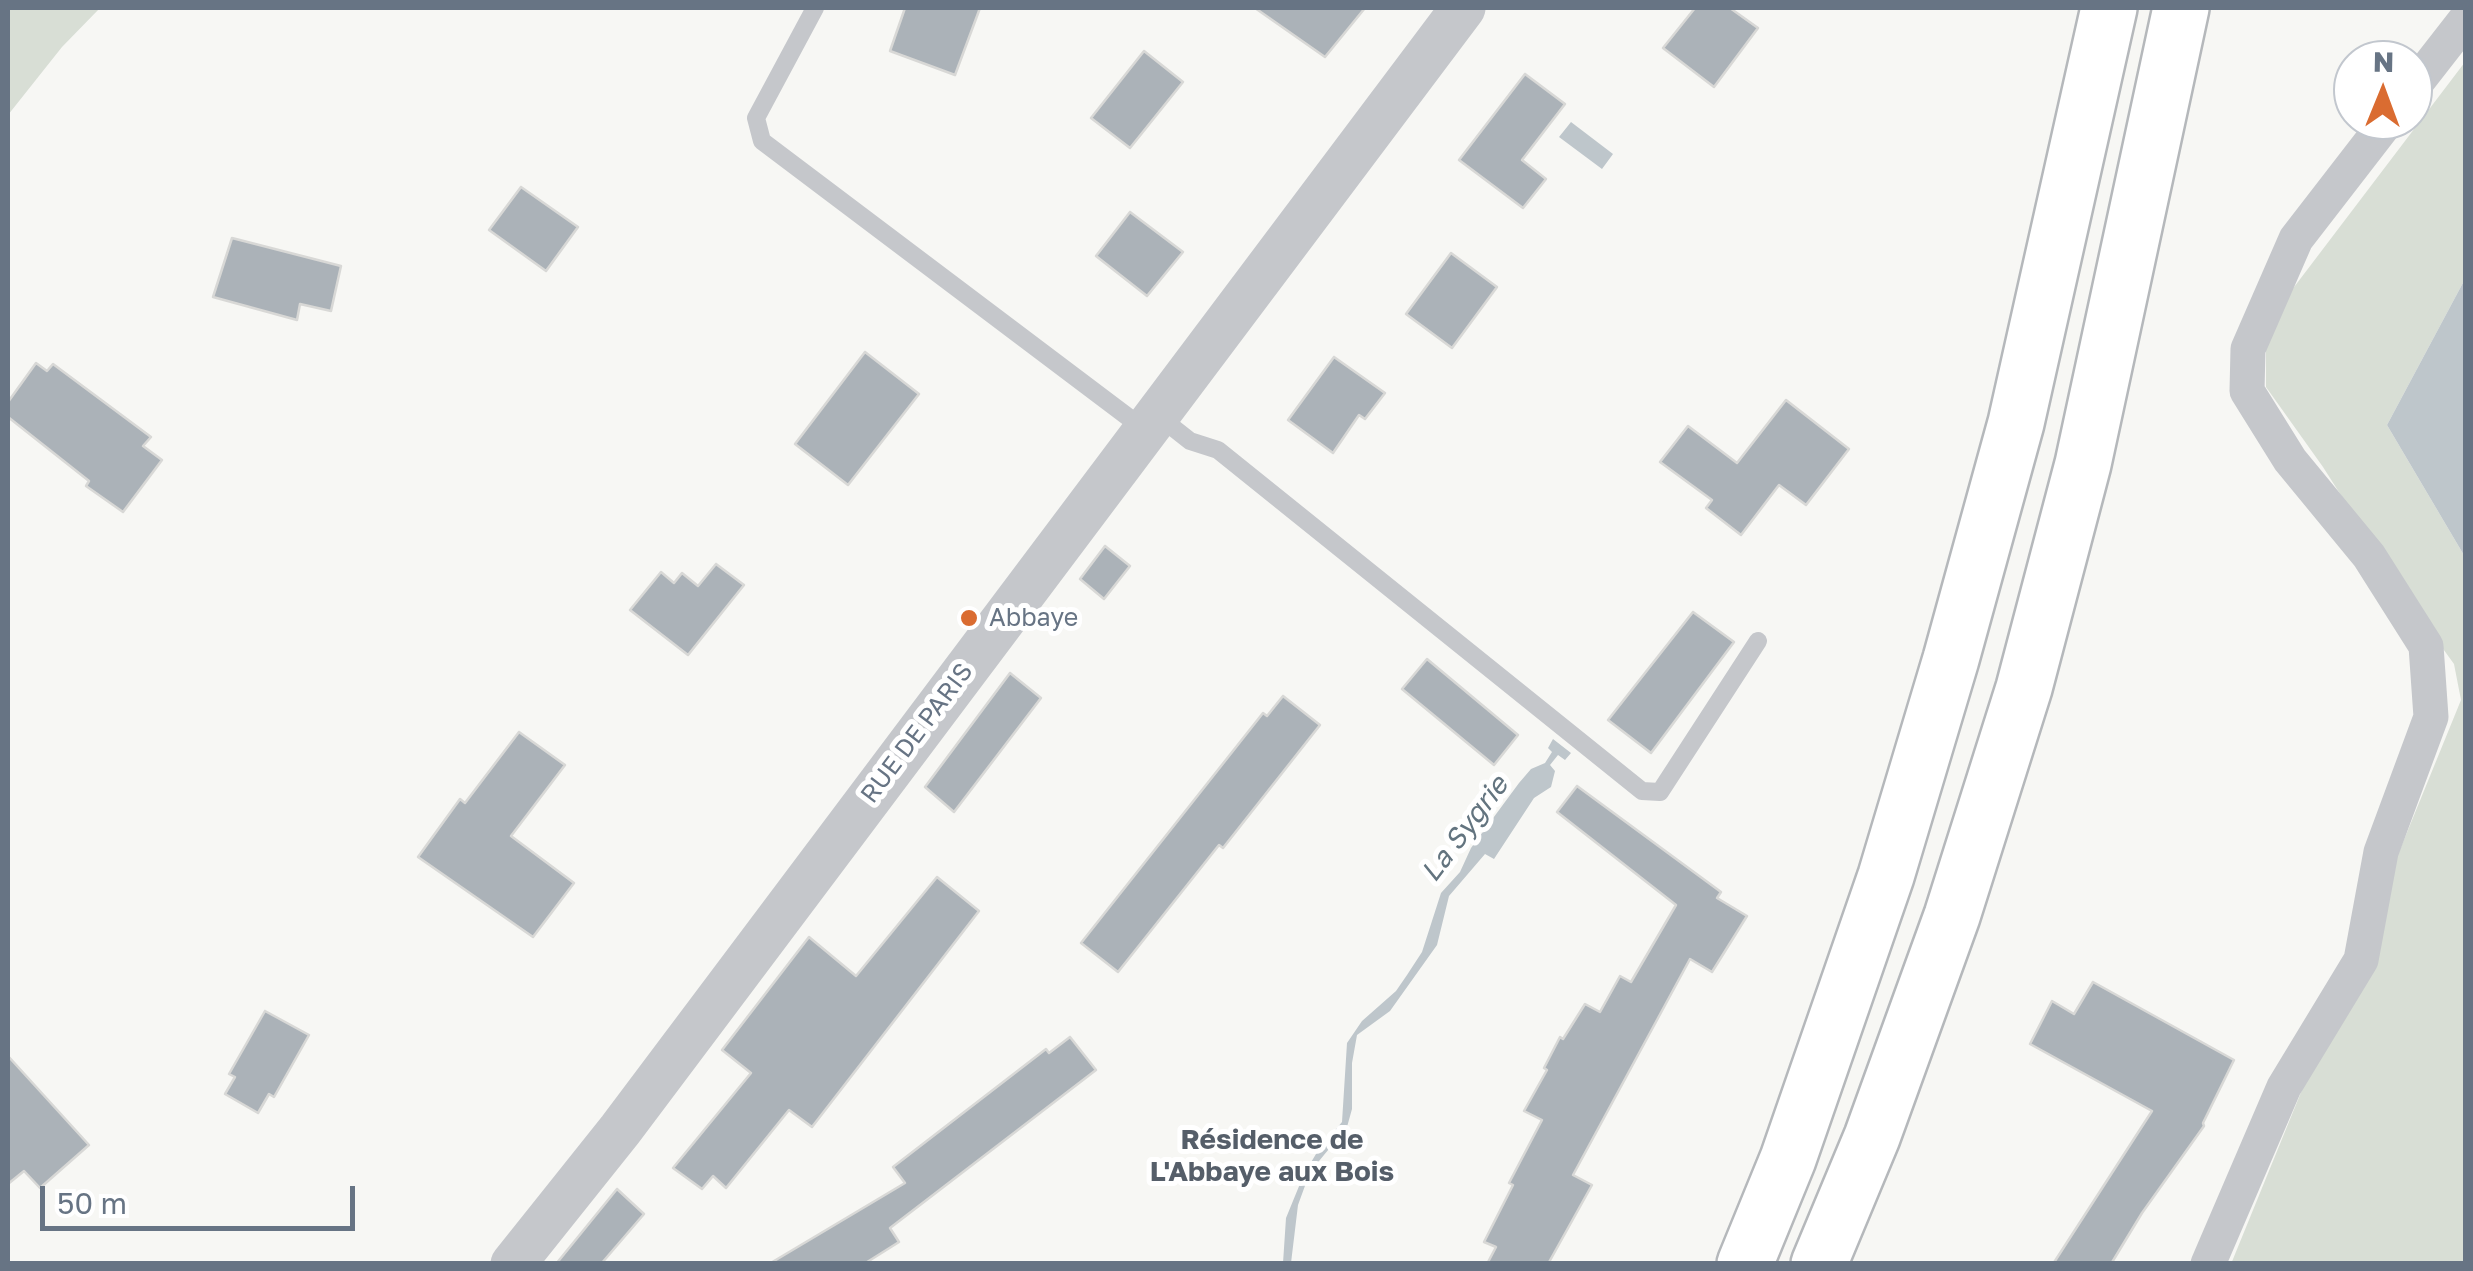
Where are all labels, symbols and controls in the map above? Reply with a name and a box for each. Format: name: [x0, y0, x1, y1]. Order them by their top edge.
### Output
north arrow: [2333, 40, 2433, 140]
text: N: [2373, 45, 2394, 78]
place label: Abbaye: [989, 603, 1078, 633]
marker: Abbaye: [958, 607, 980, 629]
street label: RUE DE PARIS: [855, 657, 979, 809]
water label: La Sygrie: [1414, 769, 1516, 889]
district label: Résidence de L'Abbaye aux Bois: [1150, 1123, 1394, 1189]
scale bar: [45, 1166, 360, 1228]
text: 50 m: [57, 1185, 127, 1221]

